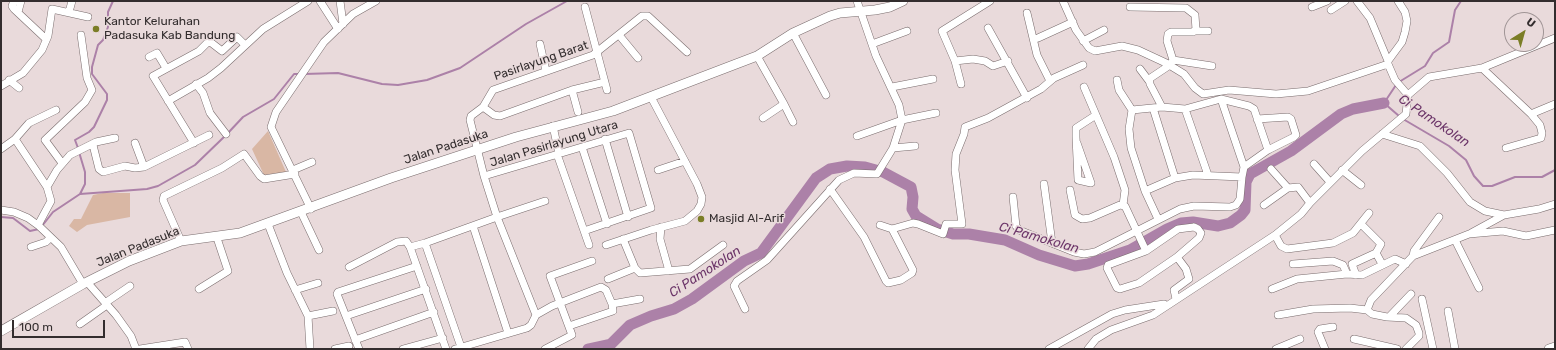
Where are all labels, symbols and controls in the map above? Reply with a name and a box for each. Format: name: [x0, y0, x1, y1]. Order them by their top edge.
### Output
north arrow: [1504, 12, 1544, 52]
place label: Kantor Kelurahan Padasuka Kab Bandung: [104, 15, 235, 43]
text: U: [1524, 15, 1538, 30]
marker: Kantor Kelurahan Padasuka Kab Bandung: [91, 24, 101, 34]
street label: Pasirlayung Barat: [492, 38, 590, 84]
water label: Ci Pamokolan: [1395, 91, 1473, 151]
street label: Jalan Pasirlayung Utara: [488, 118, 620, 170]
street label: Jalan Padasuka: [402, 127, 490, 167]
place label: Masjid Al-Arif: [709, 212, 784, 226]
marker: Masjid Al-Arif: [696, 214, 706, 224]
water label: Ci Pamokolan: [997, 219, 1081, 257]
street label: Jalan Padasuka: [95, 224, 181, 270]
water label: Ci Pamokolan: [666, 243, 744, 301]
scale bar: [14, 312, 107, 338]
text: 100 m: [19, 320, 53, 334]

